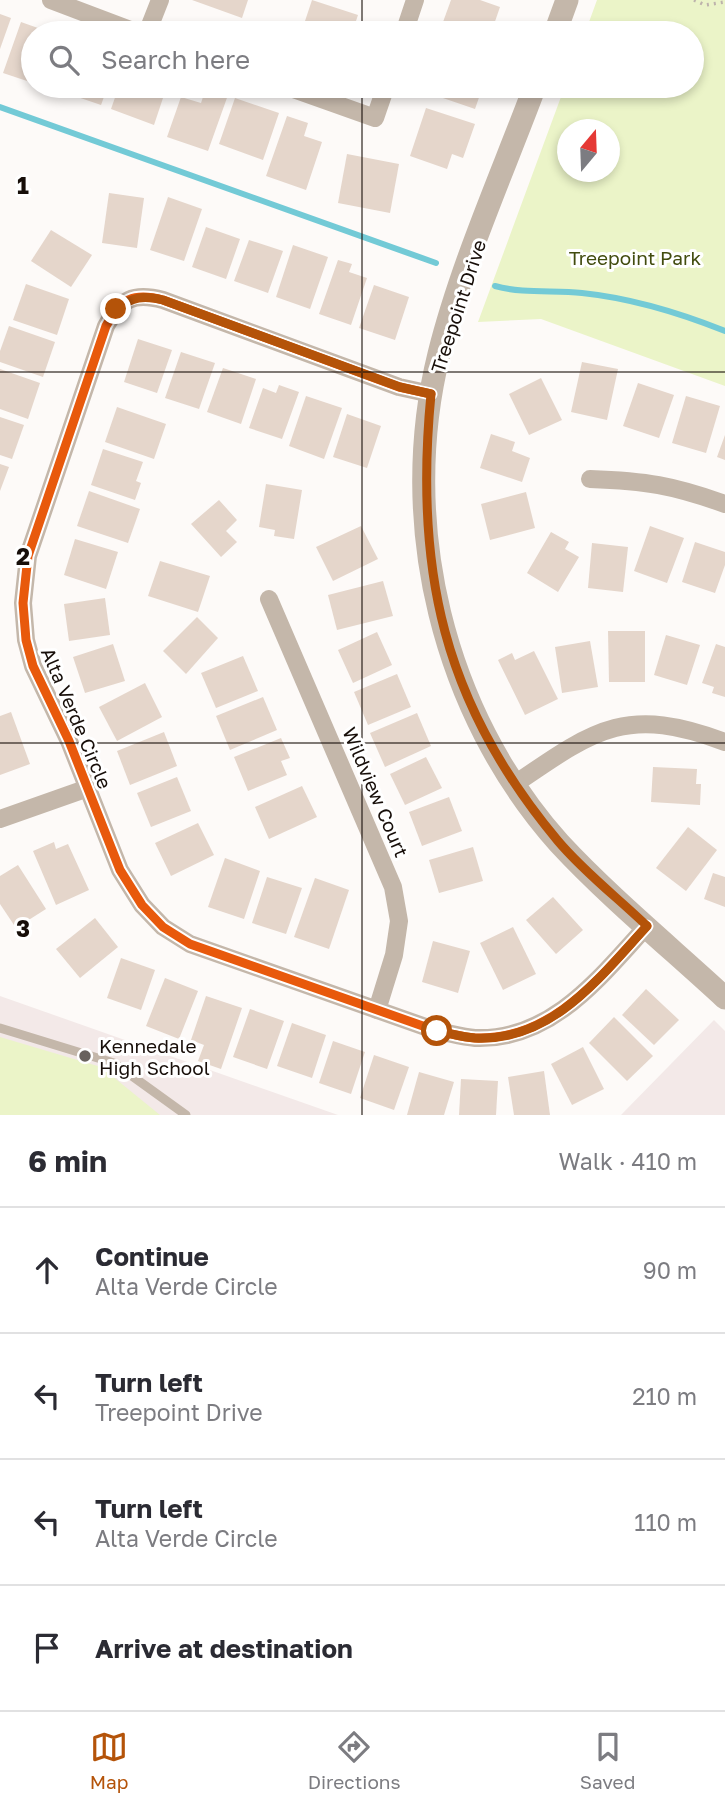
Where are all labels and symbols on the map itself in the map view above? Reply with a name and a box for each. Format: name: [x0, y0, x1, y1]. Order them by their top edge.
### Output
north arrow: [557, 119, 620, 182]
text: 1: [17, 171, 29, 199]
street label: Treepoint Drive: [426, 237, 490, 375]
park label: Treepoint Park: [569, 246, 702, 269]
route end: [100, 293, 131, 324]
text: 2: [16, 542, 30, 570]
street label: Alta Verde Circle: [37, 644, 117, 792]
street label: Wildview Court: [338, 724, 414, 860]
text: 3: [16, 914, 30, 942]
route start: [421, 1015, 452, 1046]
place label: Kennedale High School: [99, 1034, 210, 1079]
marker: Kennedale High School: [77, 1048, 93, 1064]

